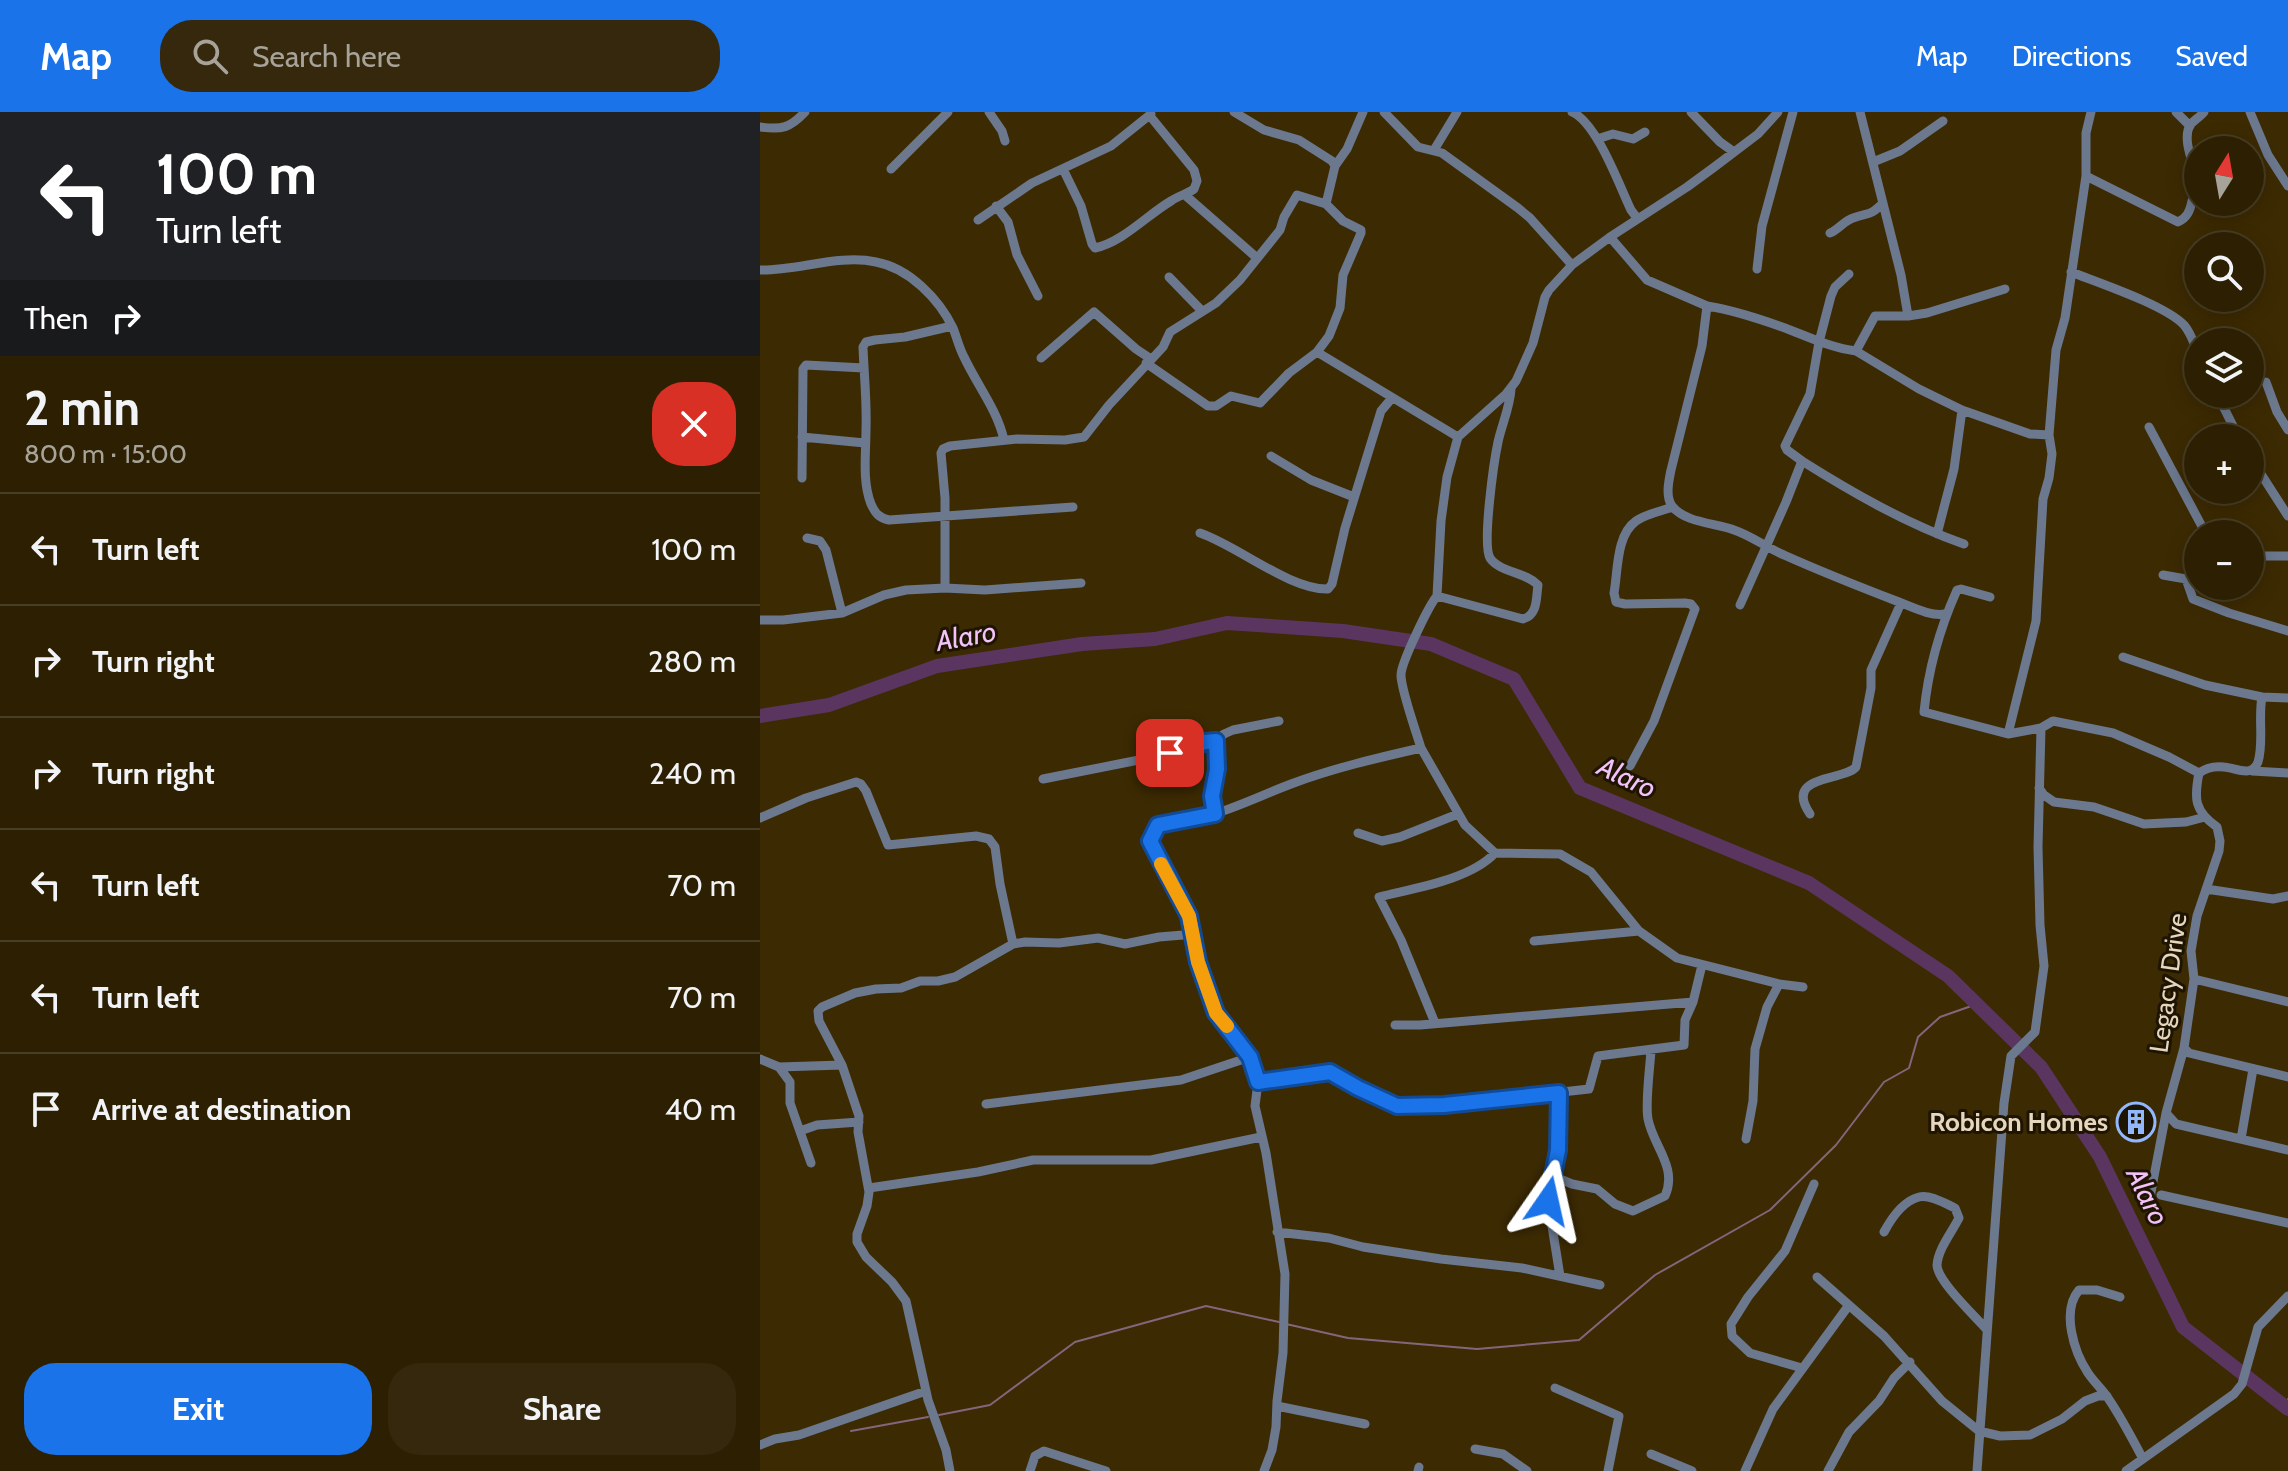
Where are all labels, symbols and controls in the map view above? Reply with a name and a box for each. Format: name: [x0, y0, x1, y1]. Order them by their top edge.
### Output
search box: [160, 20, 720, 92]
text: Map: [40, 33, 112, 80]
icon: search: [188, 34, 232, 78]
text: Search here: [252, 38, 401, 75]
text: Map: [1916, 39, 1968, 73]
text: Directions: [2012, 39, 2131, 73]
text: Saved: [2175, 39, 2248, 73]
north arrow: [2184, 136, 2264, 216]
map controls: [2184, 136, 2264, 600]
text: 100 m: [156, 140, 317, 208]
icon: left: [24, 144, 128, 248]
text: Turn left: [156, 208, 281, 252]
button: search: [2184, 232, 2264, 312]
icon: right: [104, 296, 148, 340]
text: Then: [24, 300, 88, 337]
button: layers: [2184, 328, 2264, 408]
text: 2 min: [24, 379, 140, 437]
button: close: [652, 382, 736, 466]
button: +: [2184, 424, 2264, 504]
text: 800 m · 15:00: [24, 438, 187, 470]
button: −: [2184, 520, 2264, 600]
icon: left: [24, 527, 68, 571]
text: Turn left: [92, 531, 200, 568]
text: 100 m: [651, 531, 736, 568]
water label: Alaro: [931, 614, 999, 658]
icon: right: [24, 639, 68, 683]
text: Turn right: [92, 643, 215, 680]
text: 280 m: [648, 643, 736, 680]
pin: [1136, 719, 1204, 787]
icon: arrive: [1148, 731, 1192, 775]
water label: Alaro: [1591, 748, 1661, 805]
icon: right: [24, 751, 68, 795]
text: Turn right: [92, 755, 215, 792]
text: 240 m: [649, 755, 736, 792]
icon: left: [24, 863, 68, 907]
text: Turn left: [92, 867, 200, 904]
text: 70 m: [667, 867, 736, 904]
street label: Legacy Drive: [2142, 911, 2194, 1055]
icon: left: [24, 975, 68, 1019]
text: Turn left: [92, 979, 200, 1016]
text: 70 m: [667, 979, 736, 1016]
icon: arrive: [24, 1087, 68, 1131]
text: Arrive at destination: [92, 1091, 352, 1128]
text: 40 m: [665, 1091, 736, 1128]
building icon: Robicon Homes: [2115, 1101, 2157, 1143]
place label: Robicon Homes: [1929, 1106, 2108, 1138]
position arrow: [1506, 1159, 1590, 1243]
water label: Alaro: [2119, 1160, 2176, 1230]
button: Exit: [24, 1363, 372, 1455]
button: Share: [388, 1363, 736, 1455]

